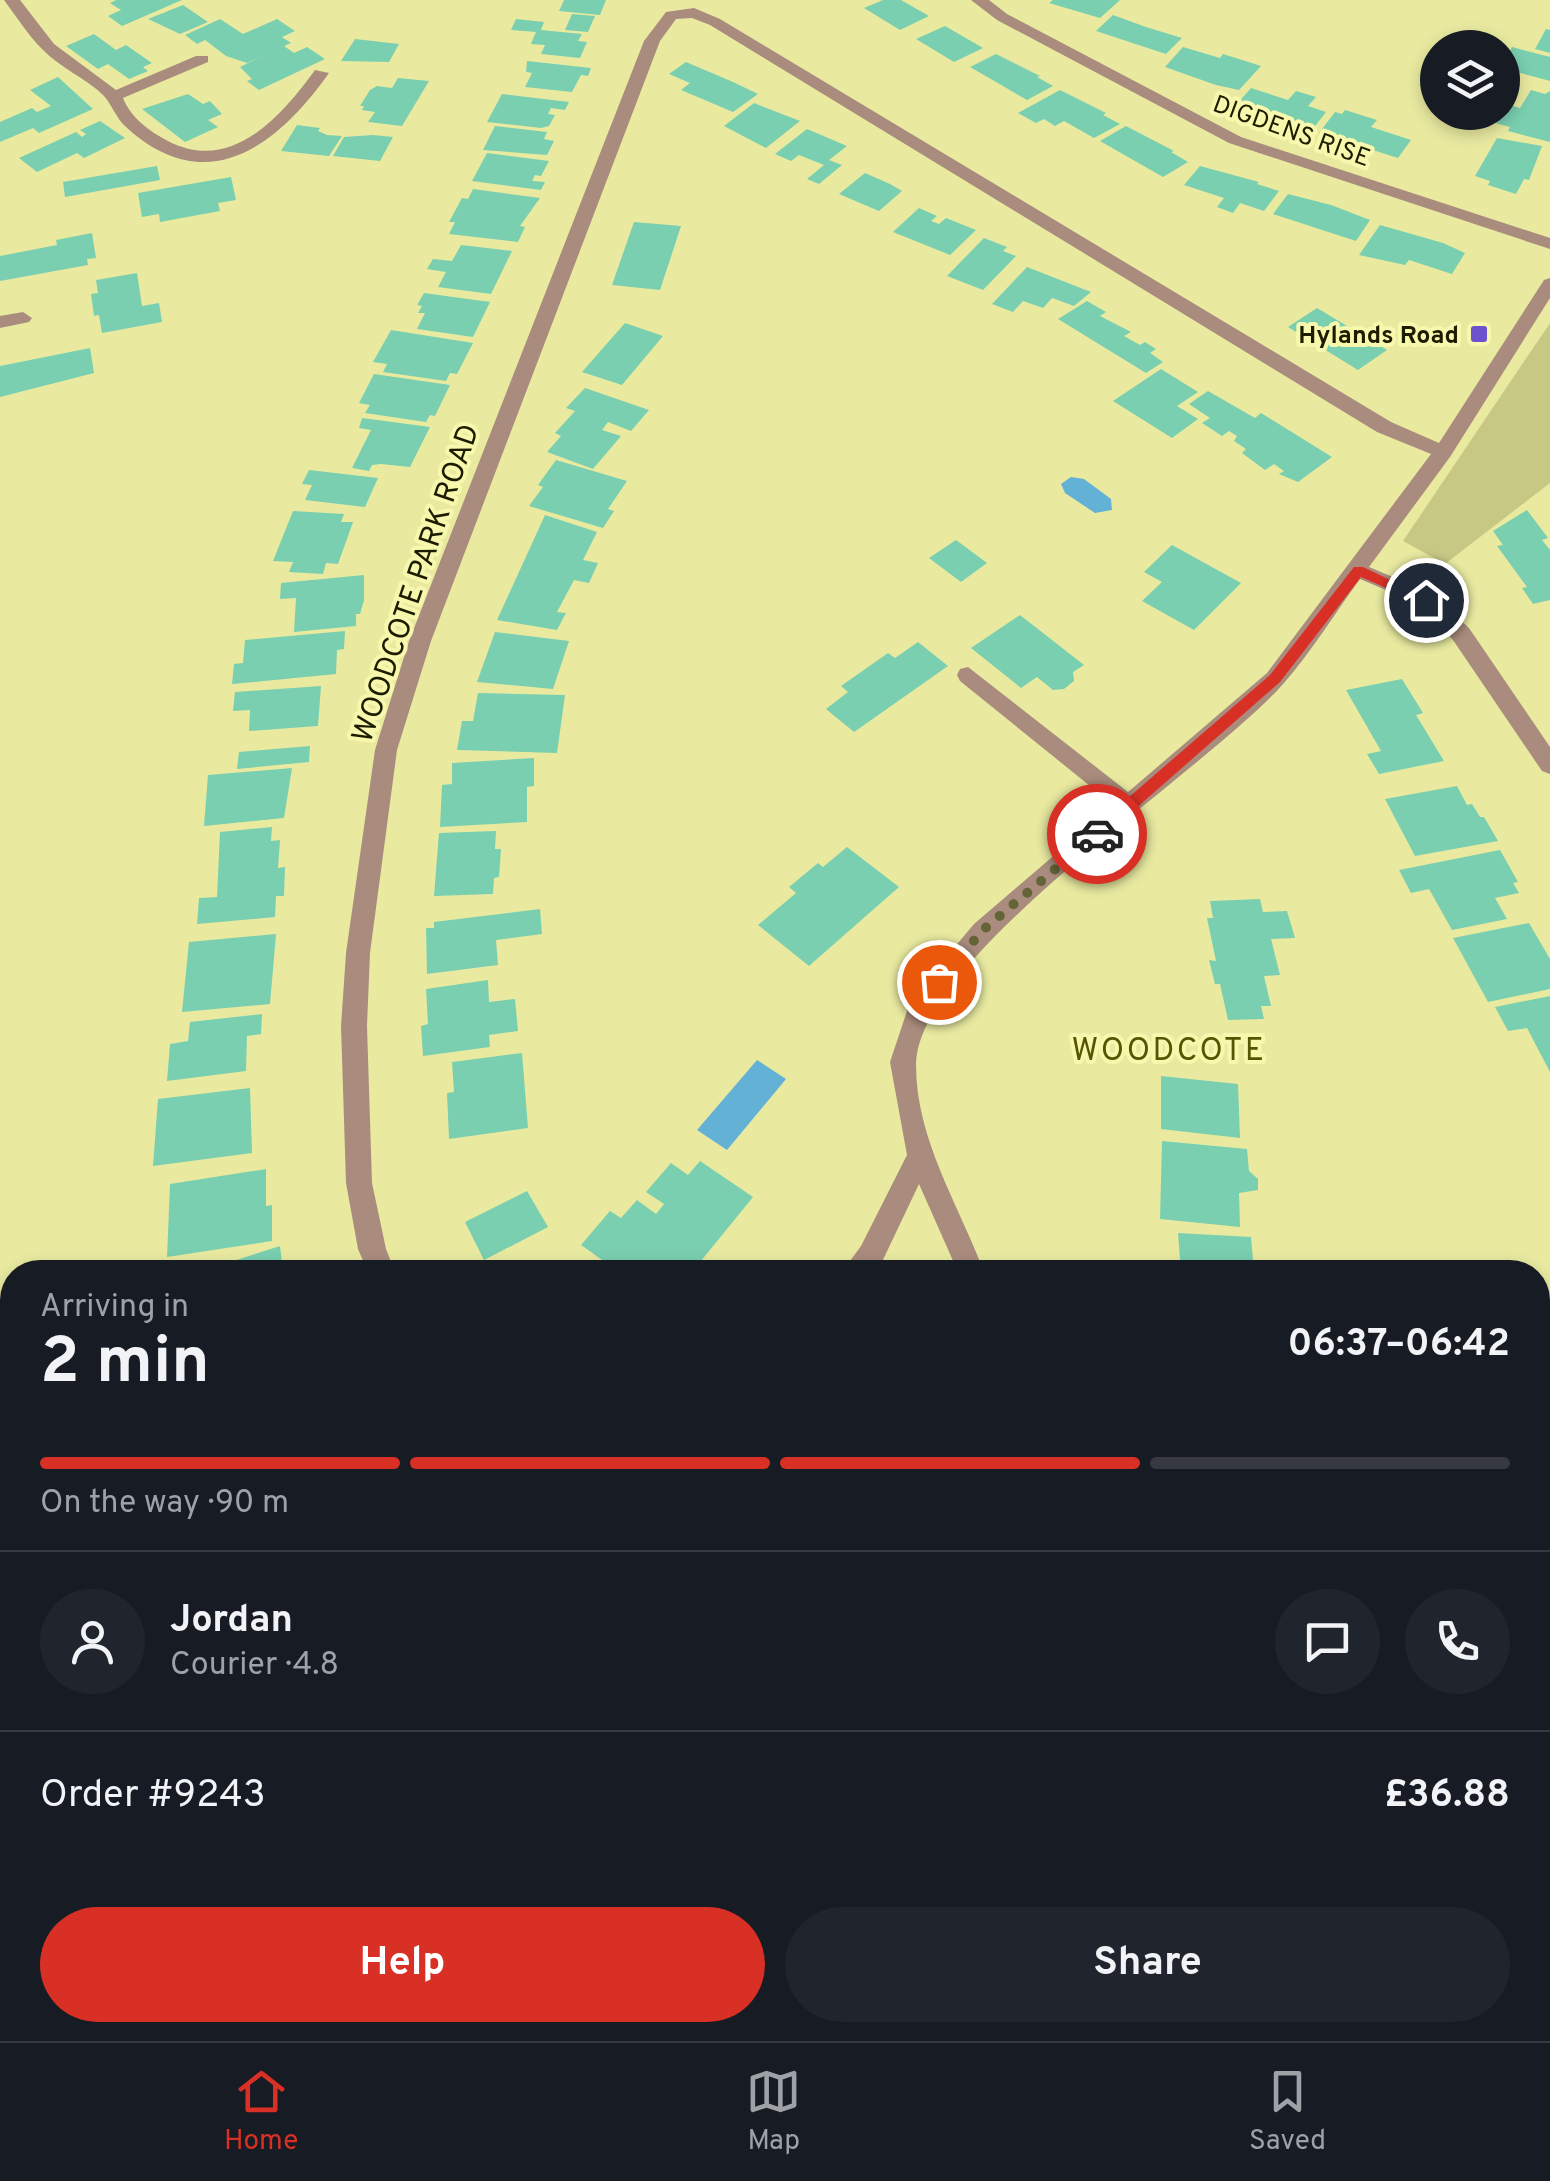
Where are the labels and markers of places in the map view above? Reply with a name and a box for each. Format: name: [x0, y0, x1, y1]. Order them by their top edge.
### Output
place label: Hylands Road: [1298, 321, 1459, 353]
marker: Hylands Road: [1468, 323, 1490, 345]
pin: [1384, 558, 1469, 643]
pin: [897, 940, 982, 1025]

